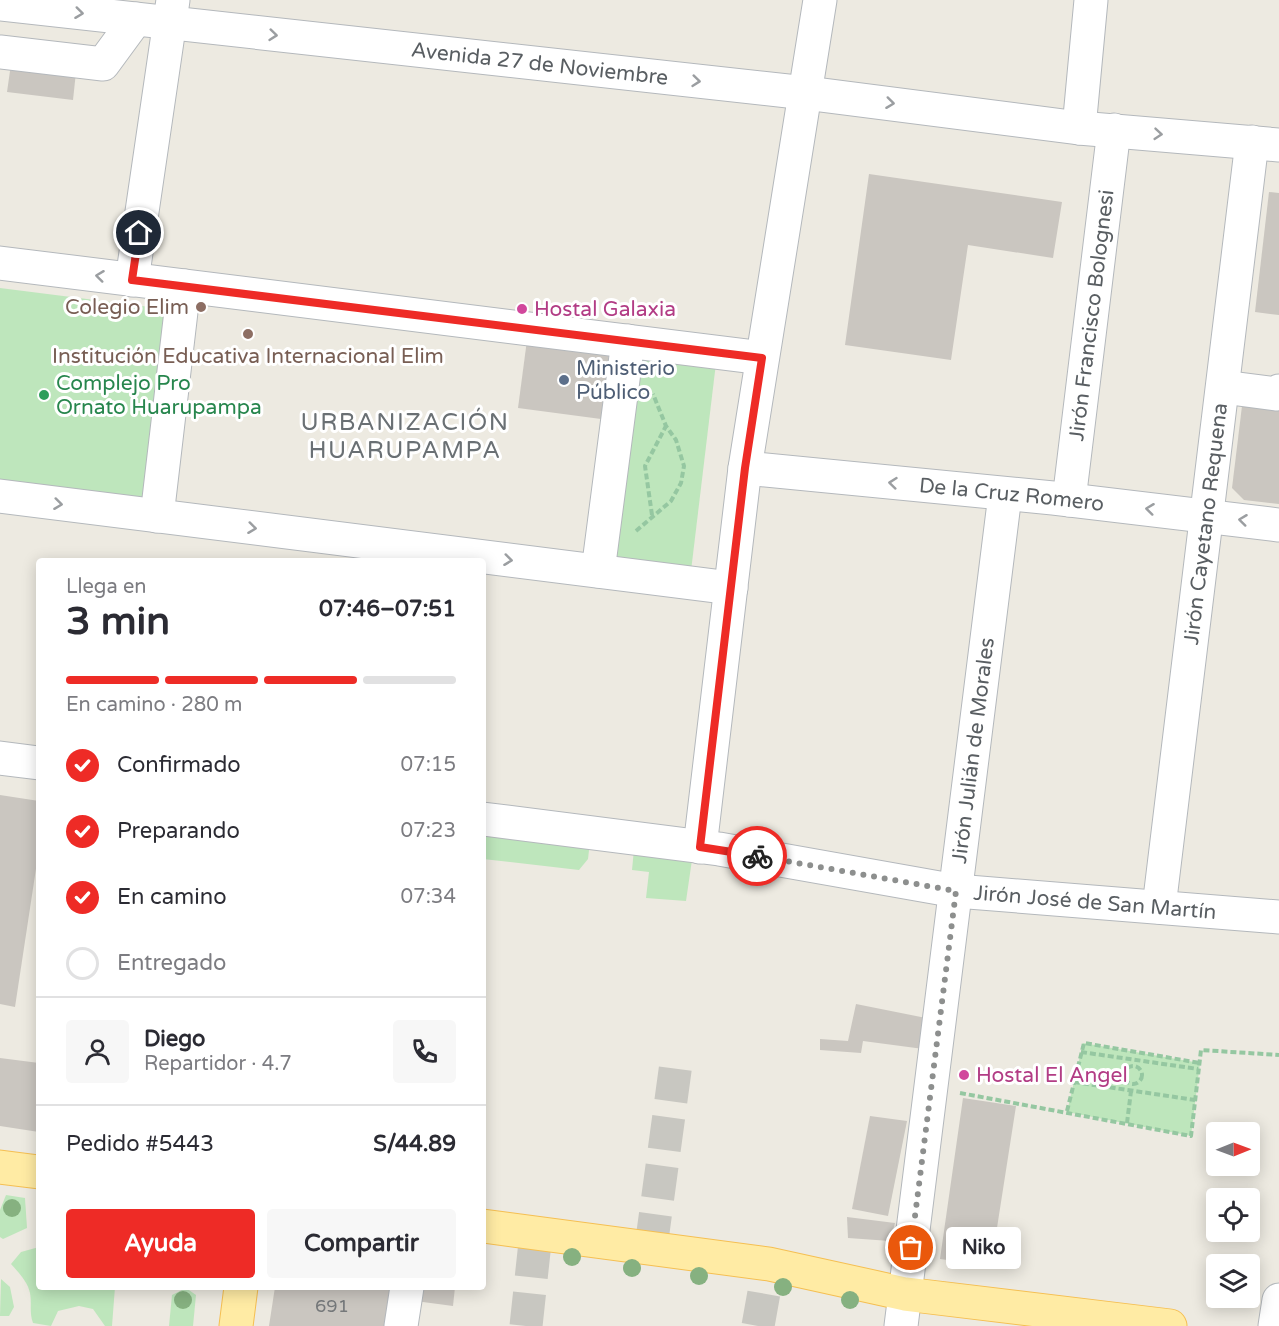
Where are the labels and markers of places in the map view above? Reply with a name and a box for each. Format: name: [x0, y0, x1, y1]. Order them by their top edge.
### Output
pin: [113, 207, 164, 258]
place label: Colegio Elim: [65, 295, 189, 320]
place label: Hostal Galaxia: [534, 297, 676, 322]
marker: Colegio Elim: [194, 300, 208, 314]
marker: Hostal Galaxia: [515, 302, 529, 316]
marker: Institución Educativa Internacional Elim: [241, 327, 255, 341]
place label: Institución Educativa Internacional Elim: [52, 344, 444, 369]
place label: Ministerio Público: [576, 356, 675, 405]
place label: Complejo Pro Ornato Huarupampa: [56, 371, 262, 420]
marker: Ministerio Público: [557, 373, 571, 387]
marker: Complejo Pro Ornato Huarupampa: [37, 388, 51, 402]
place label: Hostal El Angel: [976, 1063, 1128, 1088]
marker: Hostal El Angel: [957, 1068, 971, 1082]
pin: [885, 1222, 936, 1273]
callout: Niko: [947, 1227, 1022, 1269]

